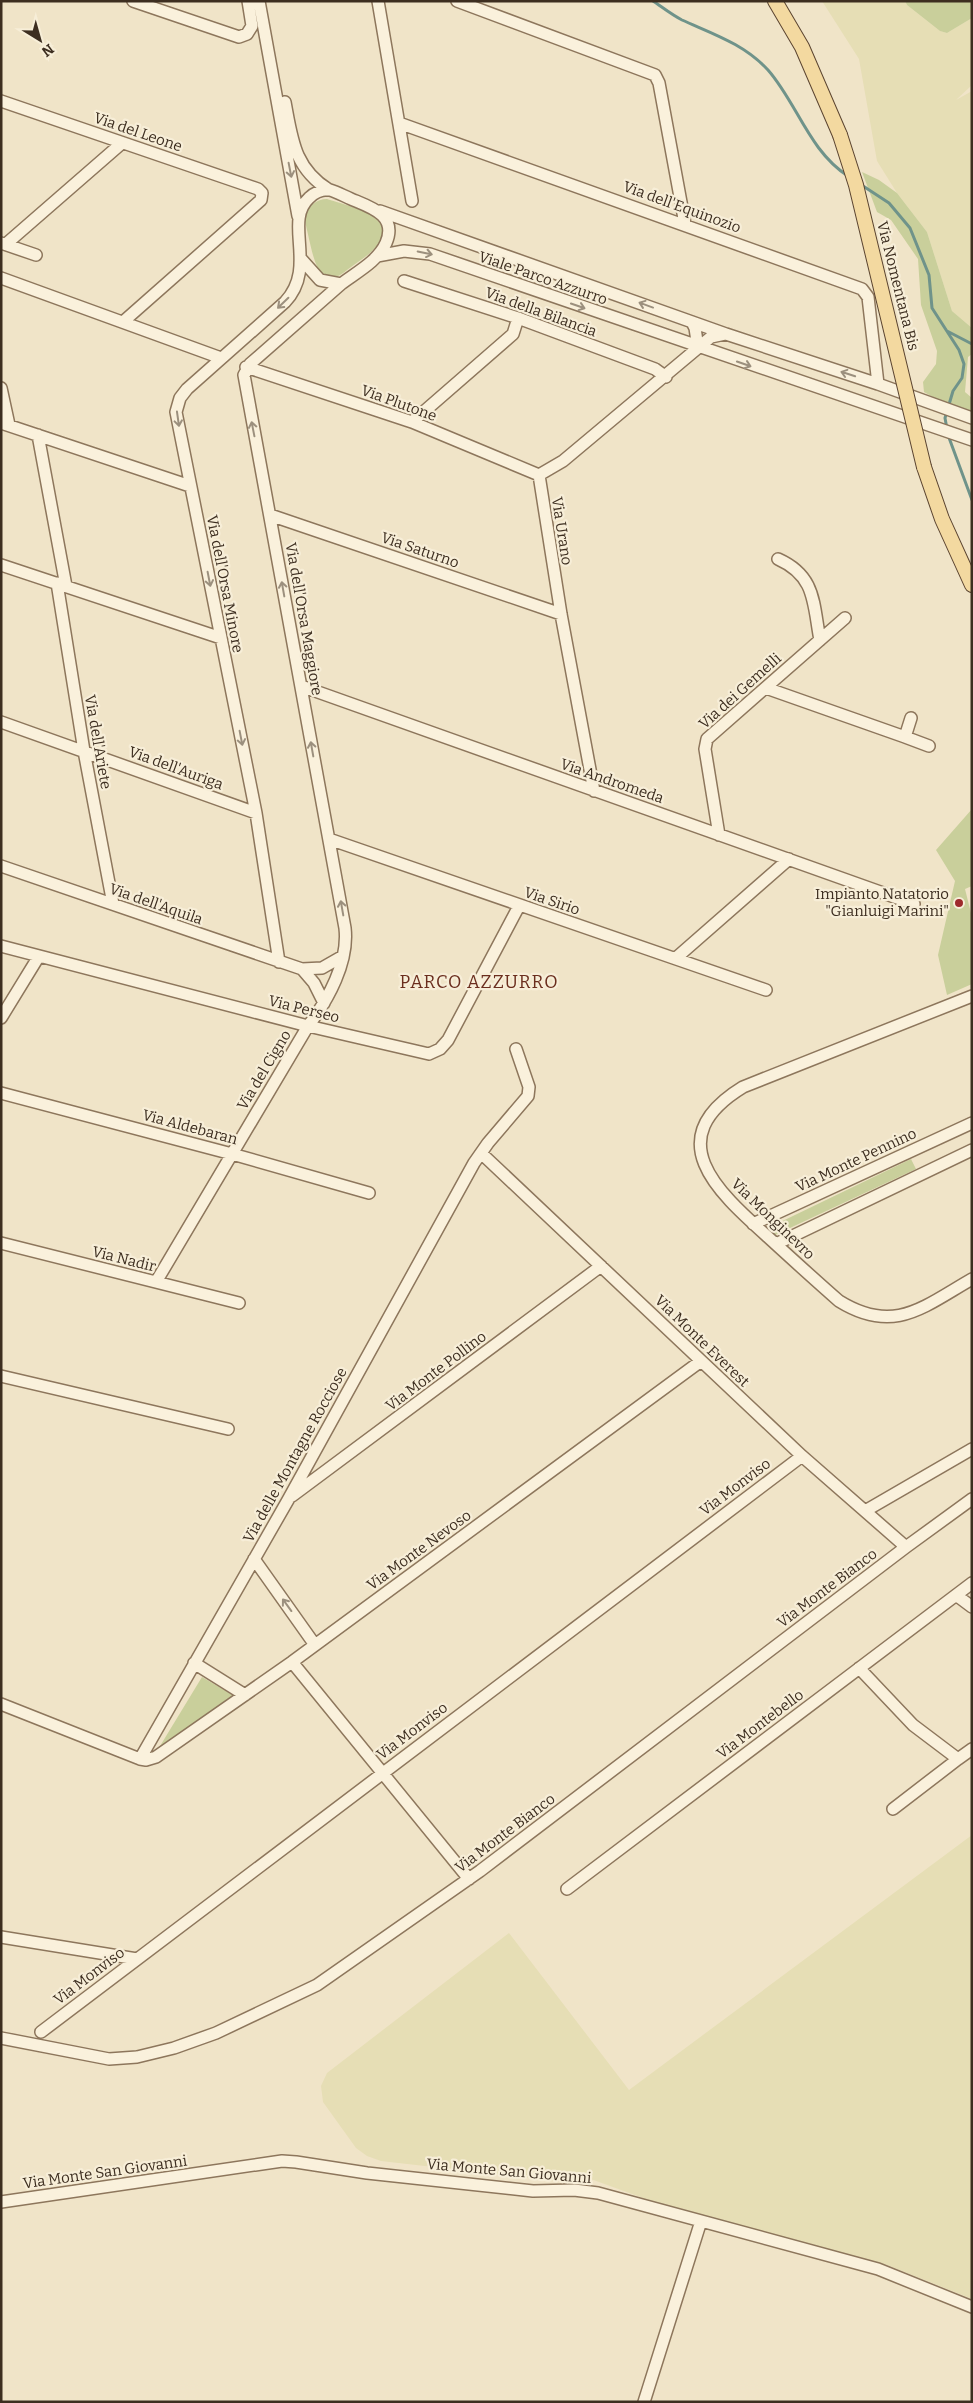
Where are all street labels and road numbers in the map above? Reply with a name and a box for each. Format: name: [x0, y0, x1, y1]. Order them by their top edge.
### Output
street label: Via del Leone: [91, 108, 185, 156]
street label: Via dell'Equinozio: [621, 177, 743, 237]
street label: Via Nomentana Bis: [873, 219, 923, 353]
street label: Viale Parco Azzurro: [476, 247, 610, 309]
street label: Via della Bilancia: [483, 283, 599, 341]
street label: Via Plutone: [359, 381, 439, 425]
street label: Via Urano: [548, 496, 576, 566]
street label: Via dell'Orsa Minore: [203, 514, 247, 654]
street label: Via Saturno: [379, 528, 461, 572]
street label: Via dell'Orsa Maggiore: [282, 541, 326, 697]
street label: Via dei Gemelli: [695, 649, 785, 733]
street label: Via dell'Ariete: [81, 693, 115, 791]
street label: Via dell'Auriga: [126, 743, 226, 793]
street label: Via Andromeda: [558, 755, 666, 807]
street label: Via dell'Aquila: [107, 880, 205, 928]
street label: Via Sirio: [522, 883, 582, 919]
street label: Via Perseo: [267, 991, 341, 1027]
street label: Via del Cigno: [233, 1027, 295, 1113]
street label: Via Aldebaran: [140, 1106, 240, 1148]
street label: Via Monte Pennino: [793, 1124, 919, 1196]
street label: Via Monginevro: [727, 1175, 819, 1263]
street label: Via Nadir: [90, 1242, 158, 1276]
street label: Via Monte Everest: [651, 1291, 753, 1391]
street label: Via Monte Pollino: [382, 1327, 490, 1415]
street label: Via delle Montagne Rocciose: [239, 1364, 351, 1546]
street label: Via Monviso: [696, 1454, 774, 1520]
street label: Via Monte Nevoso: [363, 1506, 475, 1594]
street label: Via Monte Bianco: [774, 1545, 880, 1631]
street label: Via Montebello: [713, 1686, 807, 1762]
street label: Via Monviso: [373, 1698, 451, 1764]
street label: Via Monte Bianco: [452, 1790, 558, 1876]
street label: Via Monviso: [50, 1943, 128, 2009]
street label: Via Monte San Giovanni: [22, 2152, 189, 2192]
street label: Via Monte San Giovanni: [426, 2155, 593, 2187]

